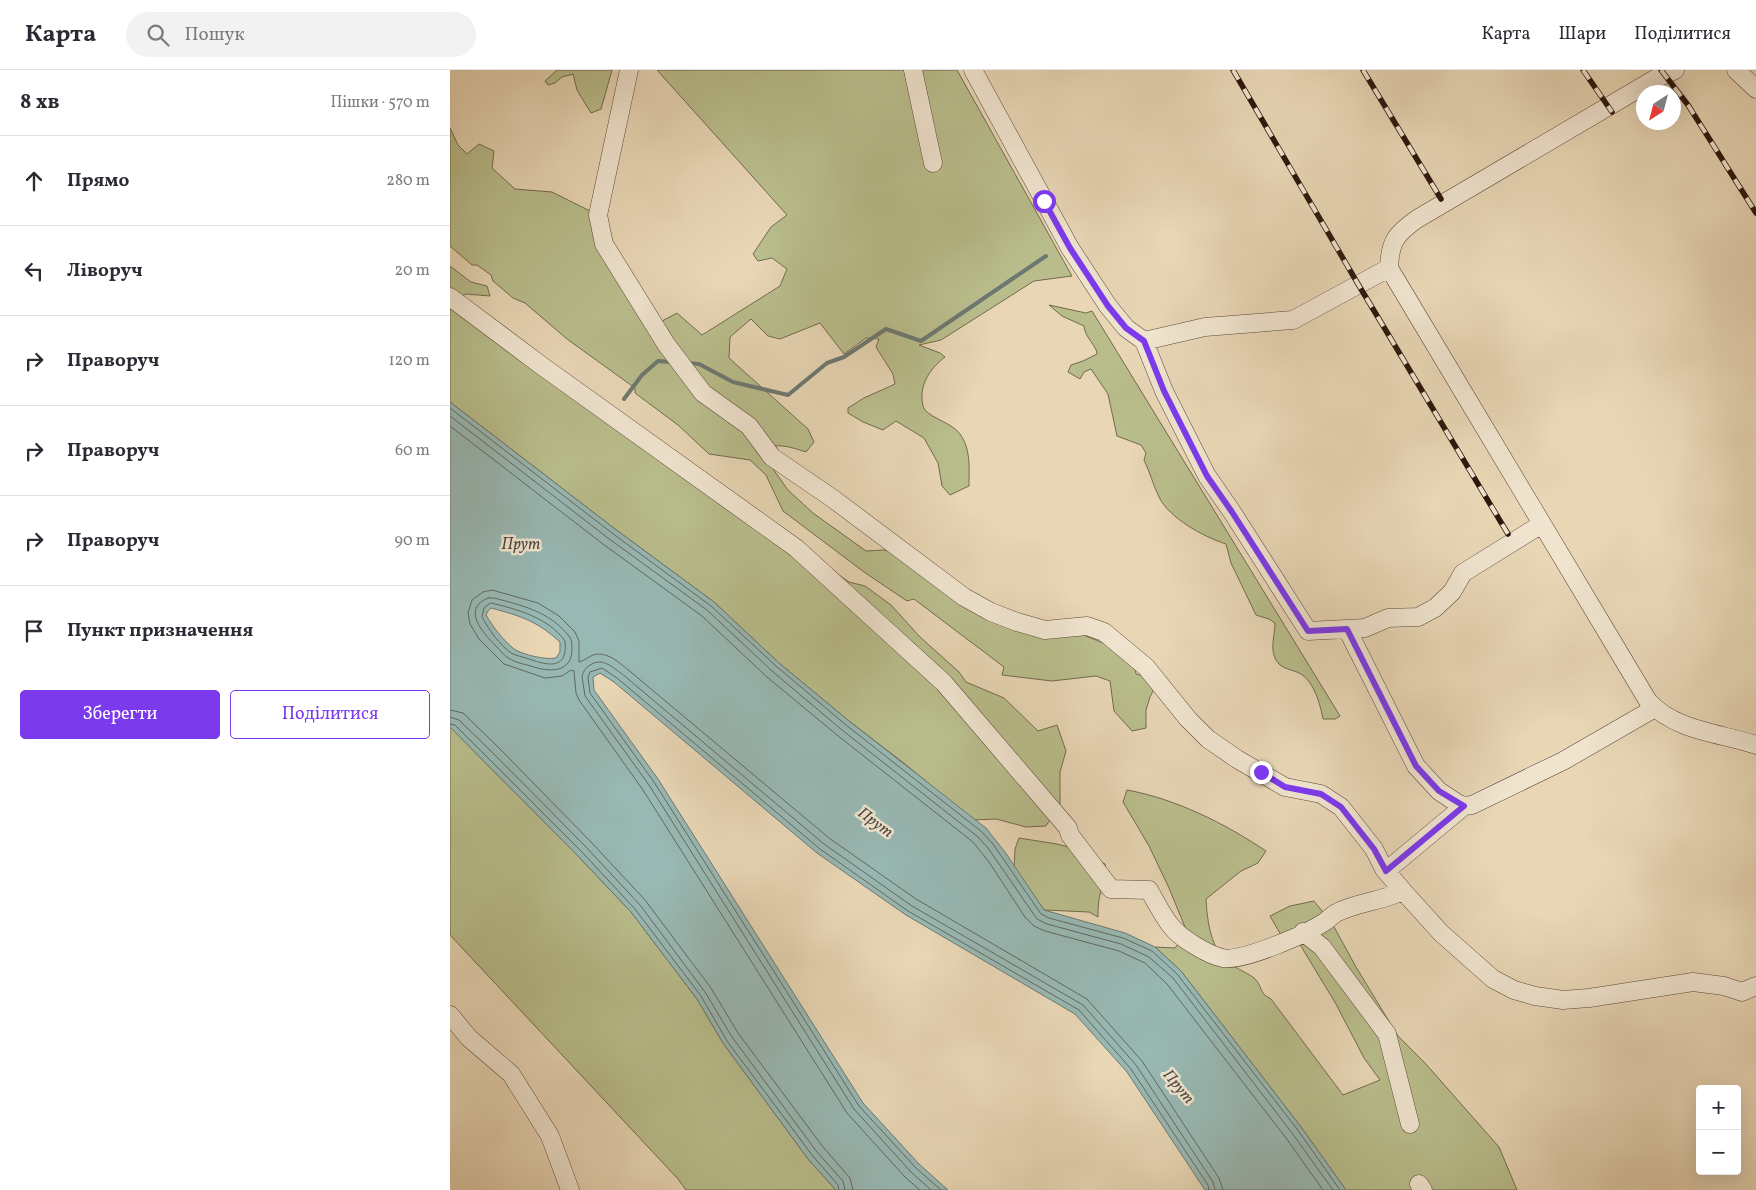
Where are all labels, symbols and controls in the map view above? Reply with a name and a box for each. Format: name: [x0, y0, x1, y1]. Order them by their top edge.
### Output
search box: [126, 12, 476, 57]
text: Карта: [25, 18, 96, 52]
icon: search: [144, 21, 172, 49]
text: Пошук: [184, 22, 245, 48]
text: Карта: [1482, 22, 1530, 47]
text: Шари: [1558, 22, 1606, 47]
text: Поділитися: [1634, 22, 1731, 47]
north arrow: [1636, 85, 1681, 130]
text: 8 хв: [20, 88, 60, 117]
text: Пішки · 570 m: [330, 92, 430, 114]
icon: ahead: [20, 167, 48, 195]
text: Прямо: [67, 168, 129, 194]
text: 280 m: [386, 170, 430, 192]
route start: [1033, 190, 1056, 213]
icon: left: [20, 257, 48, 285]
text: Ліворуч: [67, 258, 142, 284]
text: 20 m: [395, 260, 430, 282]
icon: right: [20, 347, 48, 375]
text: Праворуч: [67, 348, 159, 374]
text: 120 m: [388, 350, 430, 372]
icon: right: [20, 437, 48, 465]
text: Праворуч: [67, 438, 159, 464]
text: 60 m: [395, 440, 430, 462]
icon: right: [20, 527, 48, 555]
text: Праворуч: [67, 528, 159, 554]
text: 90 m: [394, 530, 430, 552]
water label: Прут: [502, 534, 540, 556]
icon: arrive: [20, 617, 48, 645]
text: Пункт призначення: [67, 618, 253, 644]
button: Зберегти: [20, 690, 220, 739]
button: Поділитися: [230, 690, 430, 739]
route end: [1250, 761, 1273, 784]
water label: Прут: [853, 803, 897, 843]
water label: Прут: [1157, 1065, 1199, 1109]
map controls: [1696, 1085, 1741, 1175]
button: +: [1696, 1085, 1741, 1130]
button: −: [1696, 1130, 1741, 1175]

